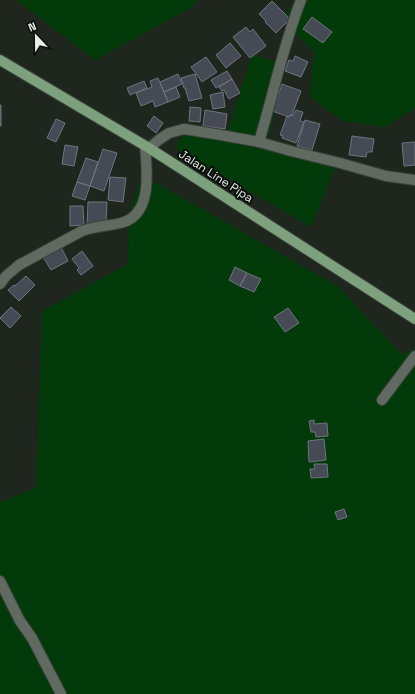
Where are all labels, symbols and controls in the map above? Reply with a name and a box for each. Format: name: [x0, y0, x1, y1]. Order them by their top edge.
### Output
north arrow: [16, 16, 56, 56]
text: N: [26, 19, 38, 35]
street label: Jalan Line Pipa: [176, 146, 256, 206]

